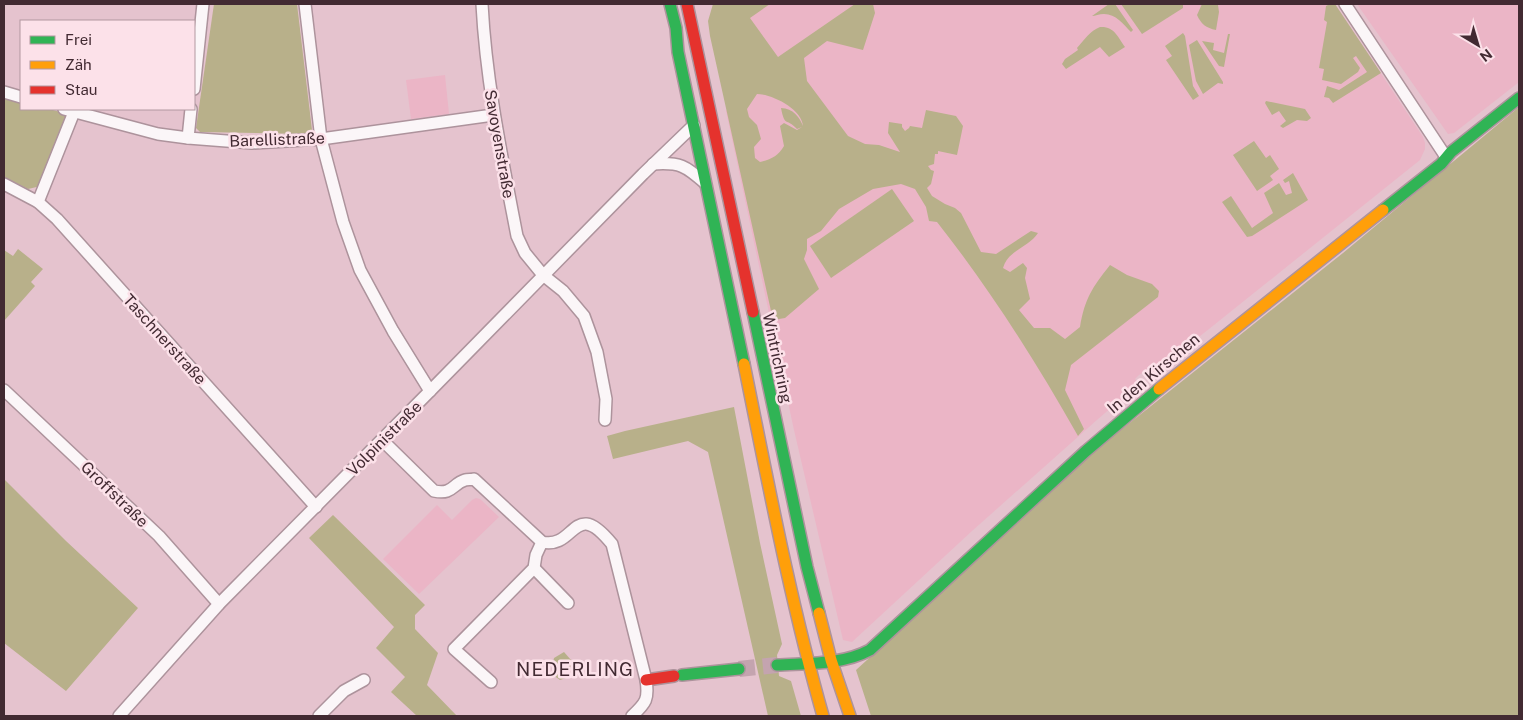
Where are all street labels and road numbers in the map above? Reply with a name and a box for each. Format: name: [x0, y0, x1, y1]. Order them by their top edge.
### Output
street label: Savoyenstraße: [481, 88, 518, 200]
street label: Barellistraße: [229, 128, 325, 151]
street label: Taschnerstraße: [119, 290, 210, 388]
street label: Wintrichring: [759, 311, 796, 405]
street label: In den Kirschen: [1103, 329, 1203, 417]
street label: Volpinistraße: [343, 397, 426, 480]
street label: Groffstraße: [77, 458, 152, 531]

